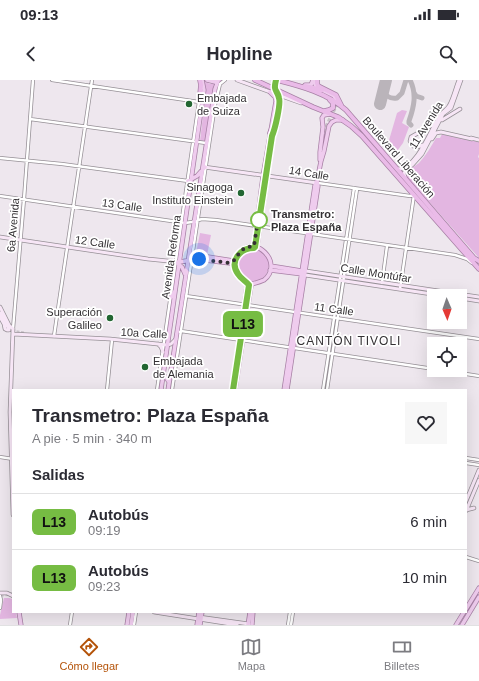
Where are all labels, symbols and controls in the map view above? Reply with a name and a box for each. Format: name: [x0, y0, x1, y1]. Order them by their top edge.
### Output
text: 09:13: [20, 6, 58, 23]
icon: back: [20, 43, 42, 65]
icon: search: [437, 43, 459, 65]
text: Hopline: [207, 44, 273, 64]
place label: Embajada de Suiza: [197, 92, 247, 117]
street label: 11 Avenida: [407, 98, 446, 151]
marker: Embajada de Suiza: [184, 99, 194, 109]
street label: Boulevard Liberación: [361, 114, 437, 200]
street label: 14 Calle: [288, 164, 330, 182]
place label: Sinagoga Instituto Einstein: [152, 181, 234, 206]
marker: Sinagoga Instituto Einstein: [236, 188, 246, 198]
street label: 13 Calle: [101, 196, 143, 214]
street label: 6a Avenida: [5, 197, 21, 253]
place label: Transmetro: Plaza España: [271, 208, 342, 233]
marker: Transmetro: Plaza España: [250, 211, 268, 229]
street label: Avenida Reforma: [159, 213, 183, 300]
street label: 12 Calle: [74, 233, 116, 251]
your location: [189, 249, 209, 269]
street label: Calle Montúfar: [340, 261, 413, 285]
north arrow: [427, 289, 467, 329]
map controls: [427, 289, 467, 377]
street label: 11 Calle: [314, 300, 354, 318]
place label: Superación Galileo: [46, 306, 102, 331]
line badge: L13: [220, 311, 266, 337]
marker: Superación Galileo: [105, 313, 115, 323]
text: L13: [231, 316, 255, 332]
street label: 10a Calle: [120, 326, 168, 340]
district label: CANTÓN TIVOLI: [297, 333, 401, 348]
button: locate: [427, 337, 467, 377]
place label: Embajada de Alemania: [153, 355, 214, 380]
marker: Embajada de Alemania: [140, 362, 150, 372]
button: heart: [405, 402, 447, 444]
text: Transmetro: Plaza España: [32, 405, 269, 426]
text: A pie · 5 min · 340 m: [32, 431, 152, 446]
text: Salidas: [32, 466, 85, 483]
text: Autobús: [88, 506, 149, 523]
text: 6 min: [410, 513, 447, 530]
text: L13: [42, 514, 66, 530]
text: 09:19: [88, 523, 121, 538]
text: Autobús: [88, 562, 149, 579]
text: 10 min: [402, 569, 447, 586]
text: L13: [42, 570, 66, 586]
text: 09:23: [88, 579, 121, 594]
tab: Cómo llegar: [59, 636, 119, 672]
tab: Mapa: [238, 636, 265, 672]
tab: Billetes: [384, 636, 420, 672]

